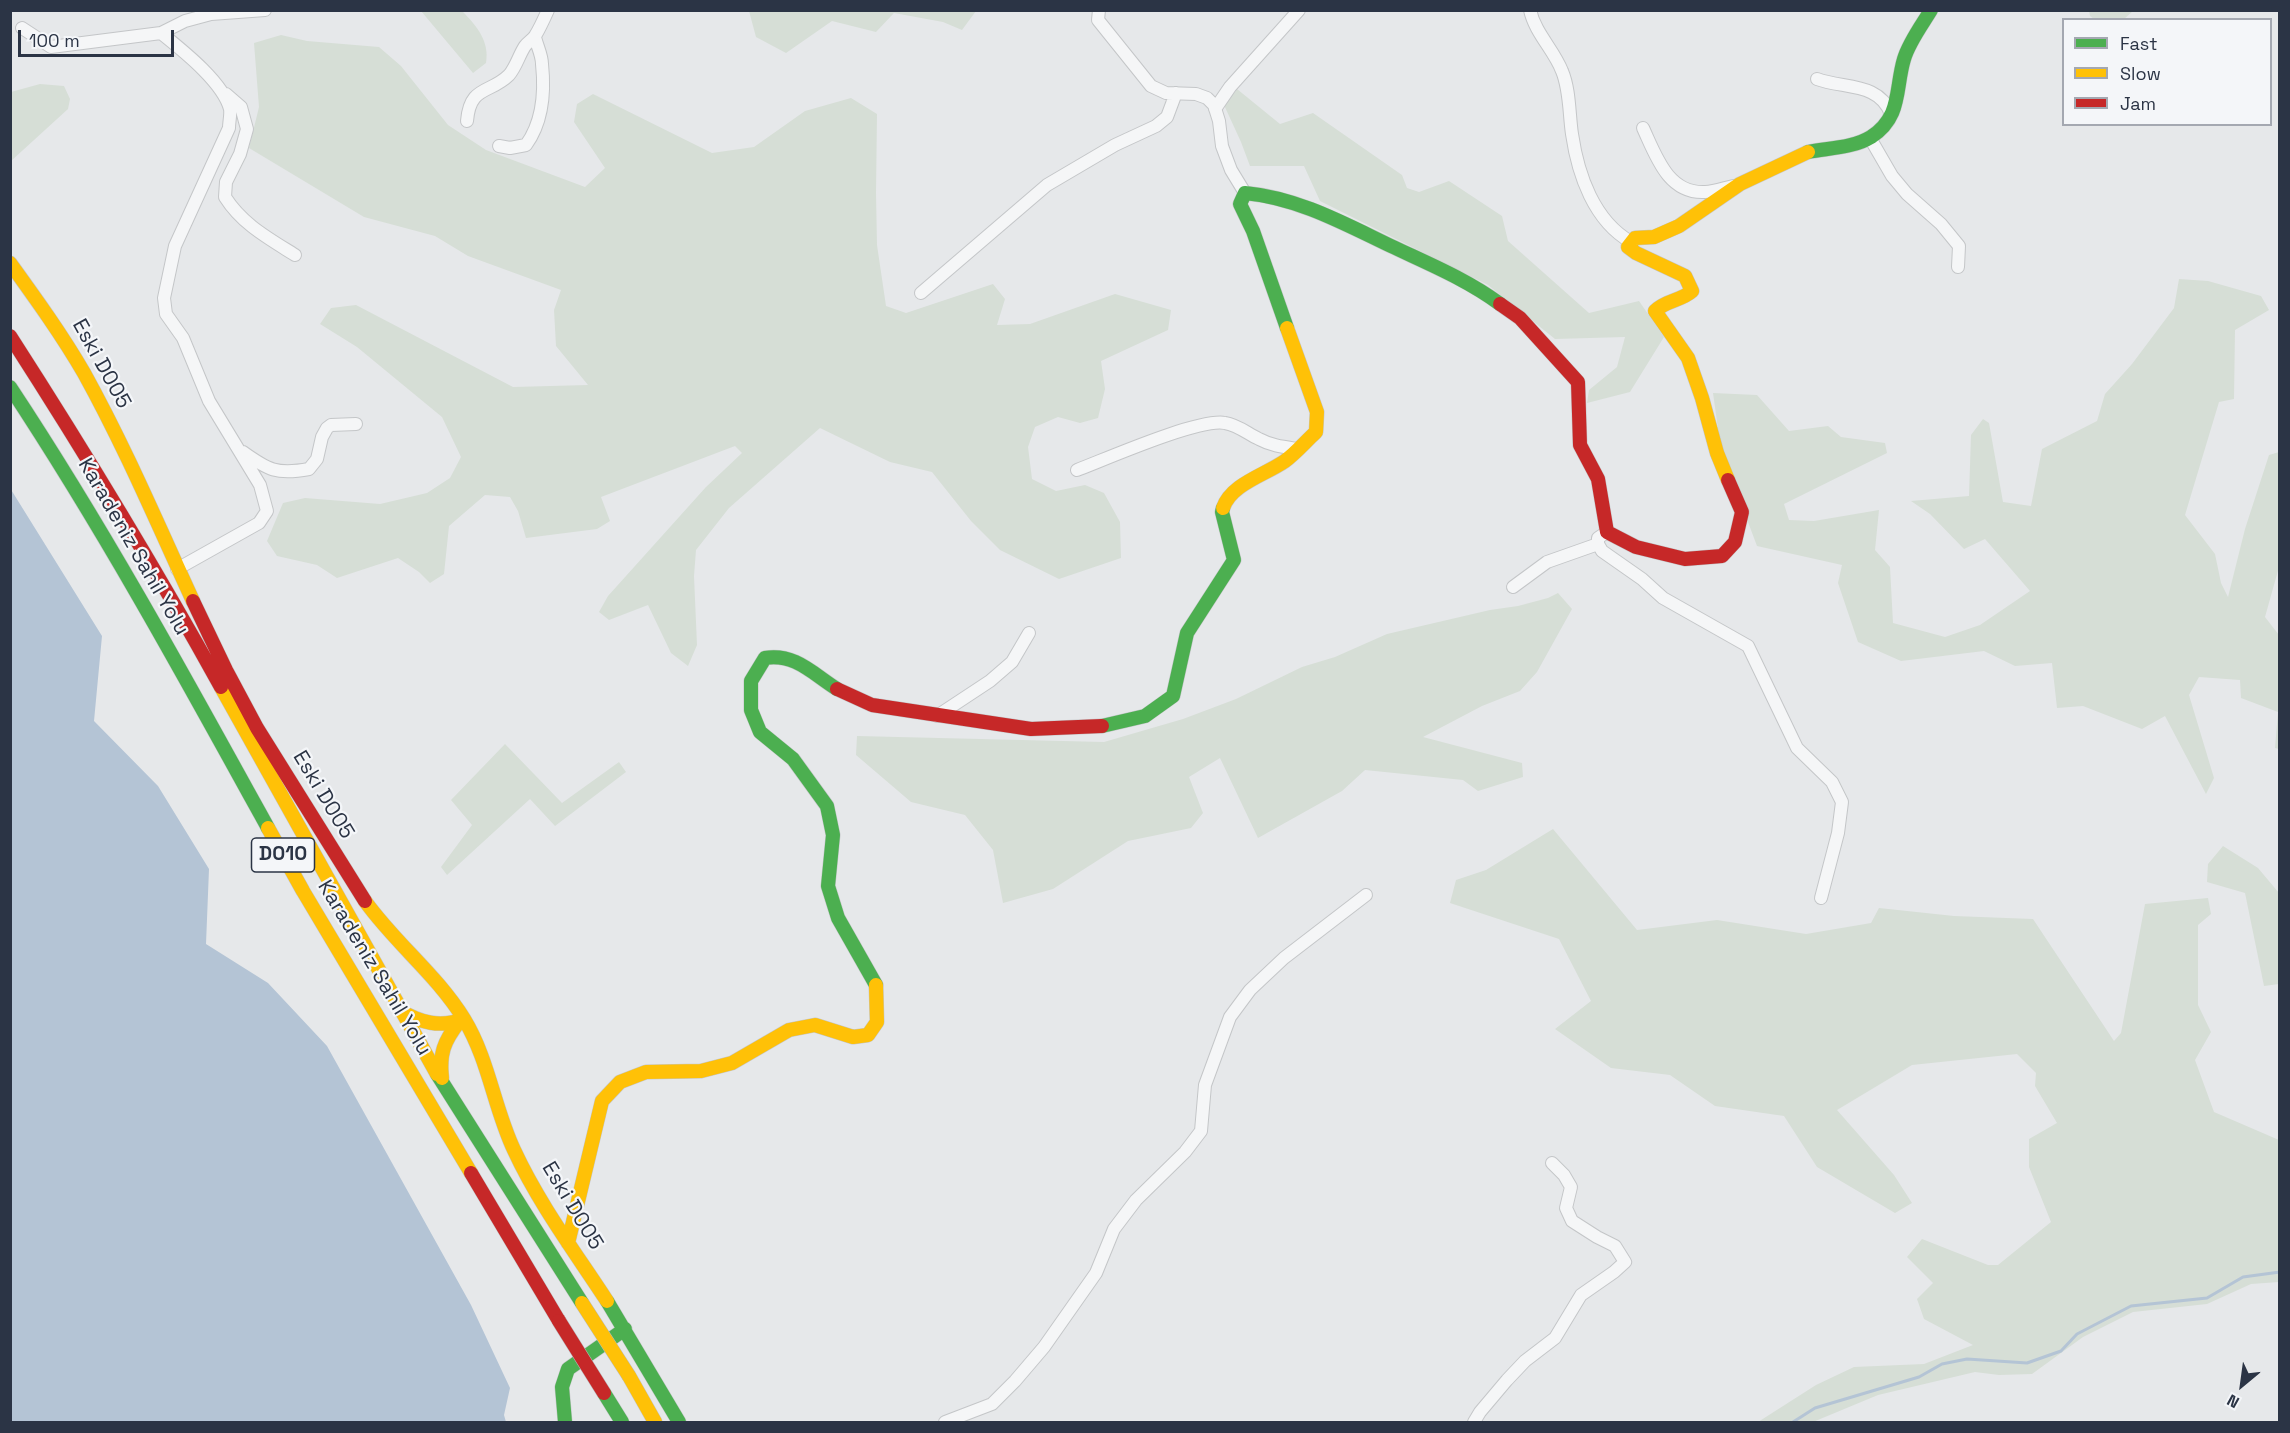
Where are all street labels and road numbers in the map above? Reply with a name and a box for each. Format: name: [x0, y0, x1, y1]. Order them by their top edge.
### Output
street label: Eski D005: [66, 315, 136, 413]
street label: Karadeniz Sahil Yolu: [72, 454, 194, 640]
street label: Eski D005: [287, 746, 359, 844]
road number: D010: [252, 838, 314, 872]
street label: Karadeniz Sahil Yolu: [312, 876, 436, 1060]
street label: Eski D005: [536, 1157, 608, 1255]

